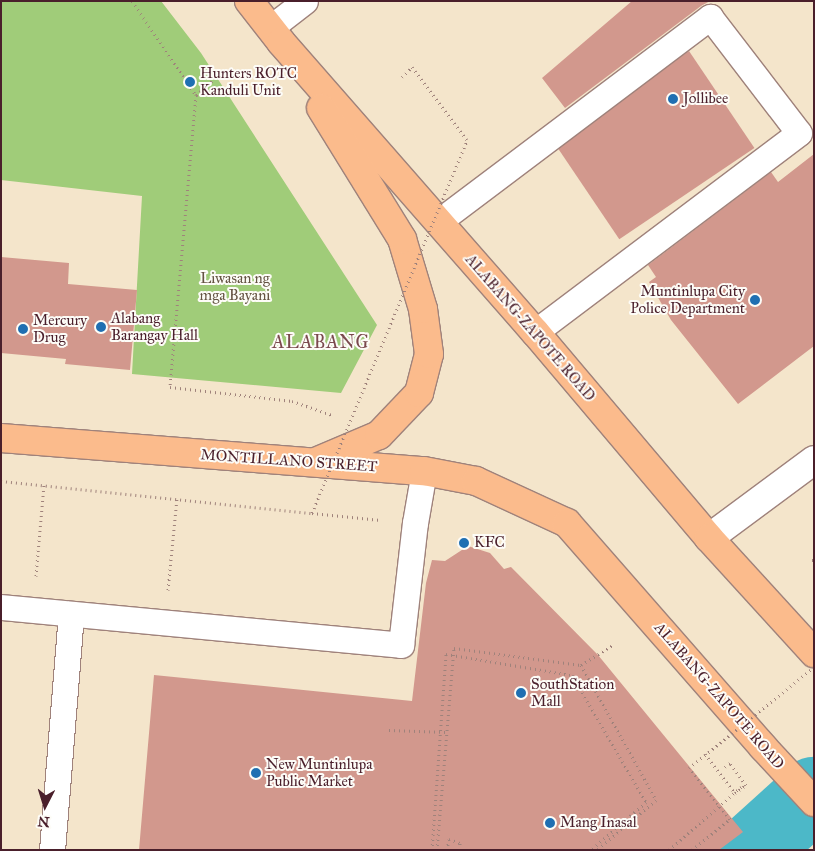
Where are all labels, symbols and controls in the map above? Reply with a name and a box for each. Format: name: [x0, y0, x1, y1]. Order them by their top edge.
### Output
place label: Hunters ROTC Kanduli Unit: [200, 64, 297, 99]
marker: Hunters ROTC Kanduli Unit: [184, 76, 196, 88]
place label: Jollibee: [683, 90, 728, 108]
marker: Jollibee: [667, 93, 679, 105]
street label: ALABANG-ZAPOTE ROAD: [461, 251, 599, 405]
park label: Liwasan ng mga Bayani: [200, 269, 270, 304]
place label: Muntinlupa City Police Department: [630, 282, 745, 317]
marker: Muntinlupa City Police Department: [749, 294, 761, 306]
place label: Alabang Barangay Hall: [111, 309, 198, 344]
place label: Mercury Drug: [33, 311, 87, 346]
marker: Alabang Barangay Hall: [95, 321, 107, 333]
marker: Mercury Drug: [17, 323, 29, 335]
district label: ALABANG: [271, 331, 371, 353]
street label: MONTILLANO STREET: [200, 446, 378, 476]
place label: KFC: [474, 534, 505, 552]
marker: KFC: [458, 537, 470, 549]
street label: ALABANG-ZAPOTE ROAD: [650, 619, 788, 773]
place label: SouthStation Mall: [531, 675, 614, 710]
marker: SouthStation Mall: [515, 687, 527, 699]
place label: New Muntinlupa Public Market: [266, 755, 372, 790]
marker: New Muntinlupa Public Market: [250, 767, 262, 779]
north arrow: [20, 781, 70, 831]
text: N: [37, 812, 50, 830]
place label: Mang Inasal: [560, 814, 637, 832]
marker: Mang Inasal: [544, 817, 556, 829]

